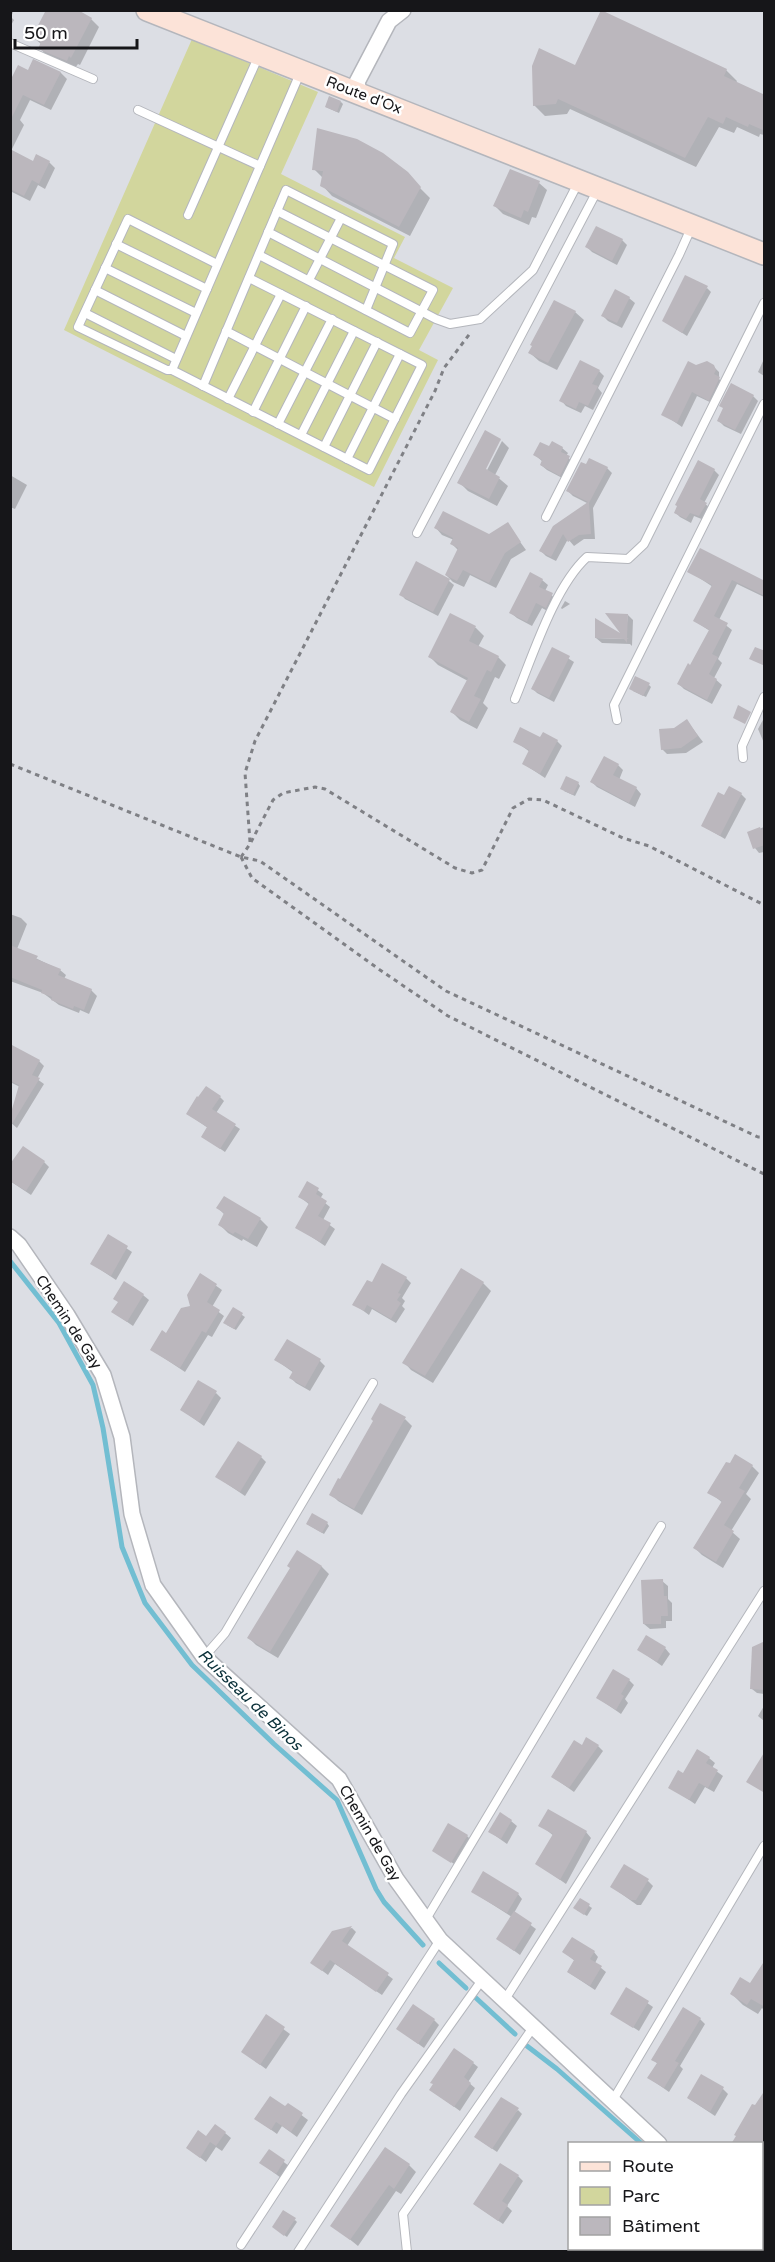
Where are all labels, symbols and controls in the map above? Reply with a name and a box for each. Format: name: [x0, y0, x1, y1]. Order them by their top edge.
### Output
scale bar: [15, 12, 136, 50]
text: 50 m: [24, 22, 68, 44]
street label: Route d'Ox: [323, 72, 405, 118]
street label: Chemin de Gay: [32, 1272, 106, 1372]
water label: Ruisseau de Binos: [193, 1645, 307, 1756]
street label: Chemin de Gay: [335, 1782, 405, 1884]
legend: [568, 2142, 763, 2250]
text: Route: [622, 2155, 674, 2177]
text: Parc: [622, 2185, 660, 2207]
text: Bâtiment: [622, 2215, 700, 2237]

